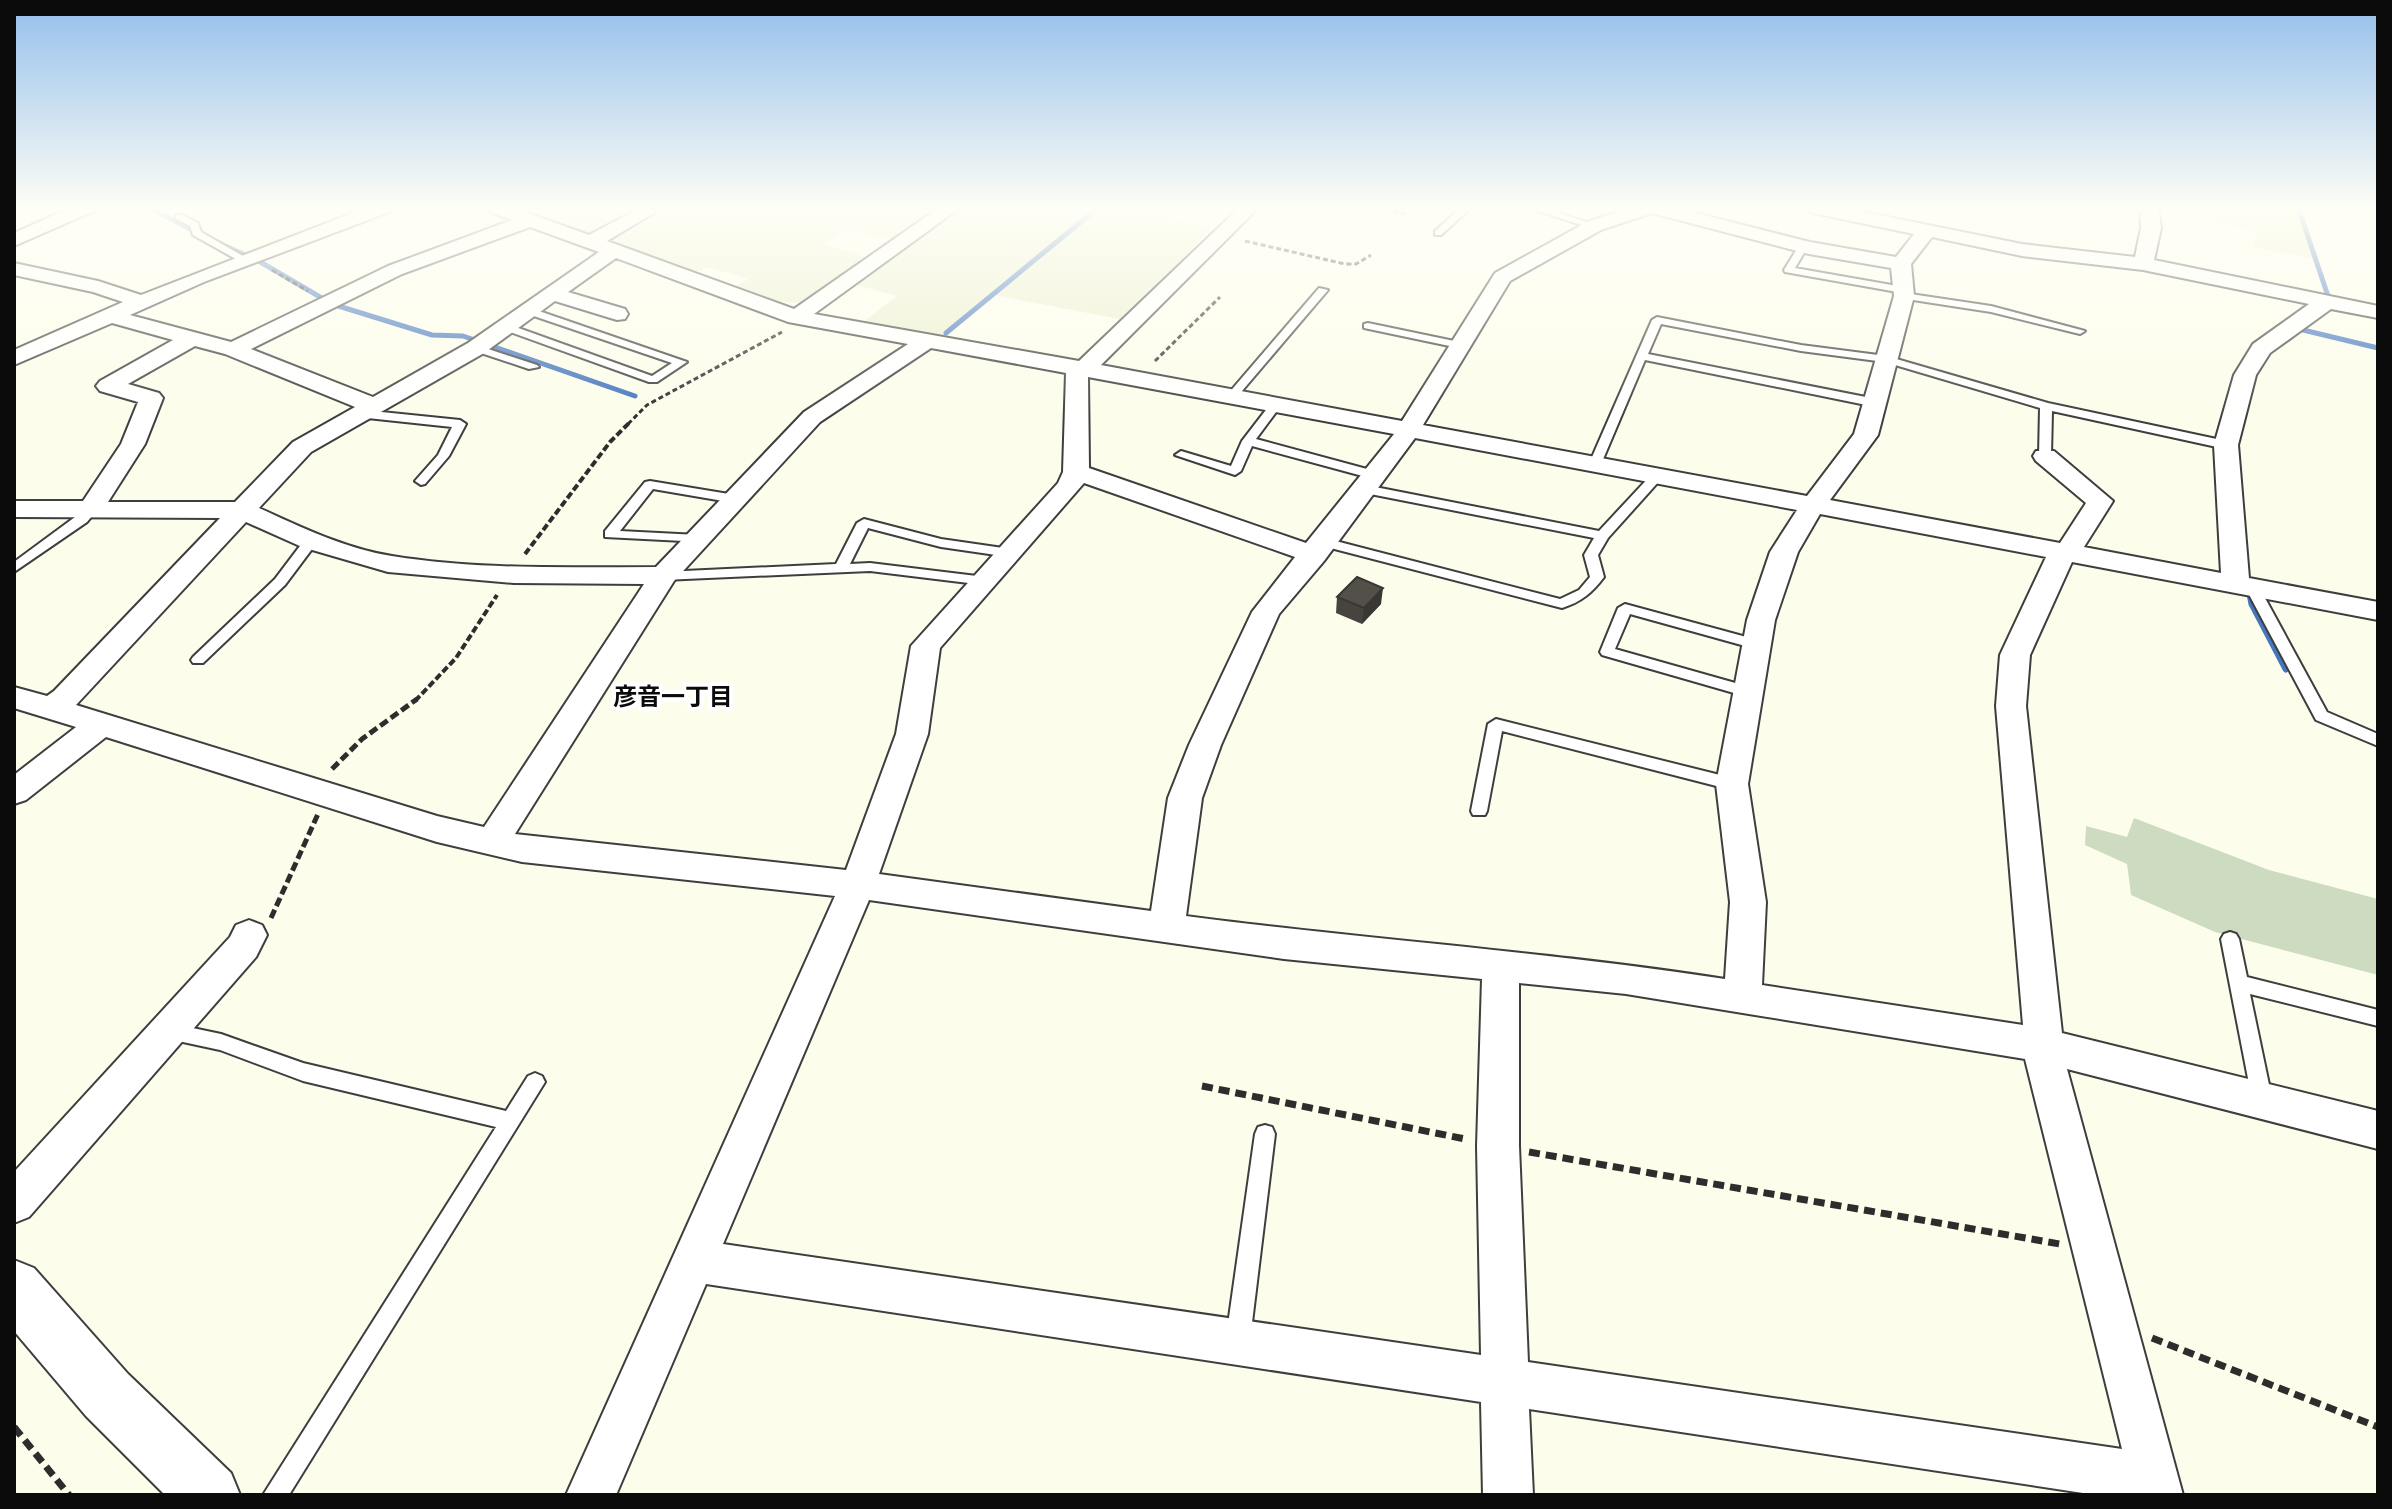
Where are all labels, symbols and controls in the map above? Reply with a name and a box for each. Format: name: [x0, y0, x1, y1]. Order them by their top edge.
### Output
district label: 彦音一丁目: [613, 680, 733, 712]

